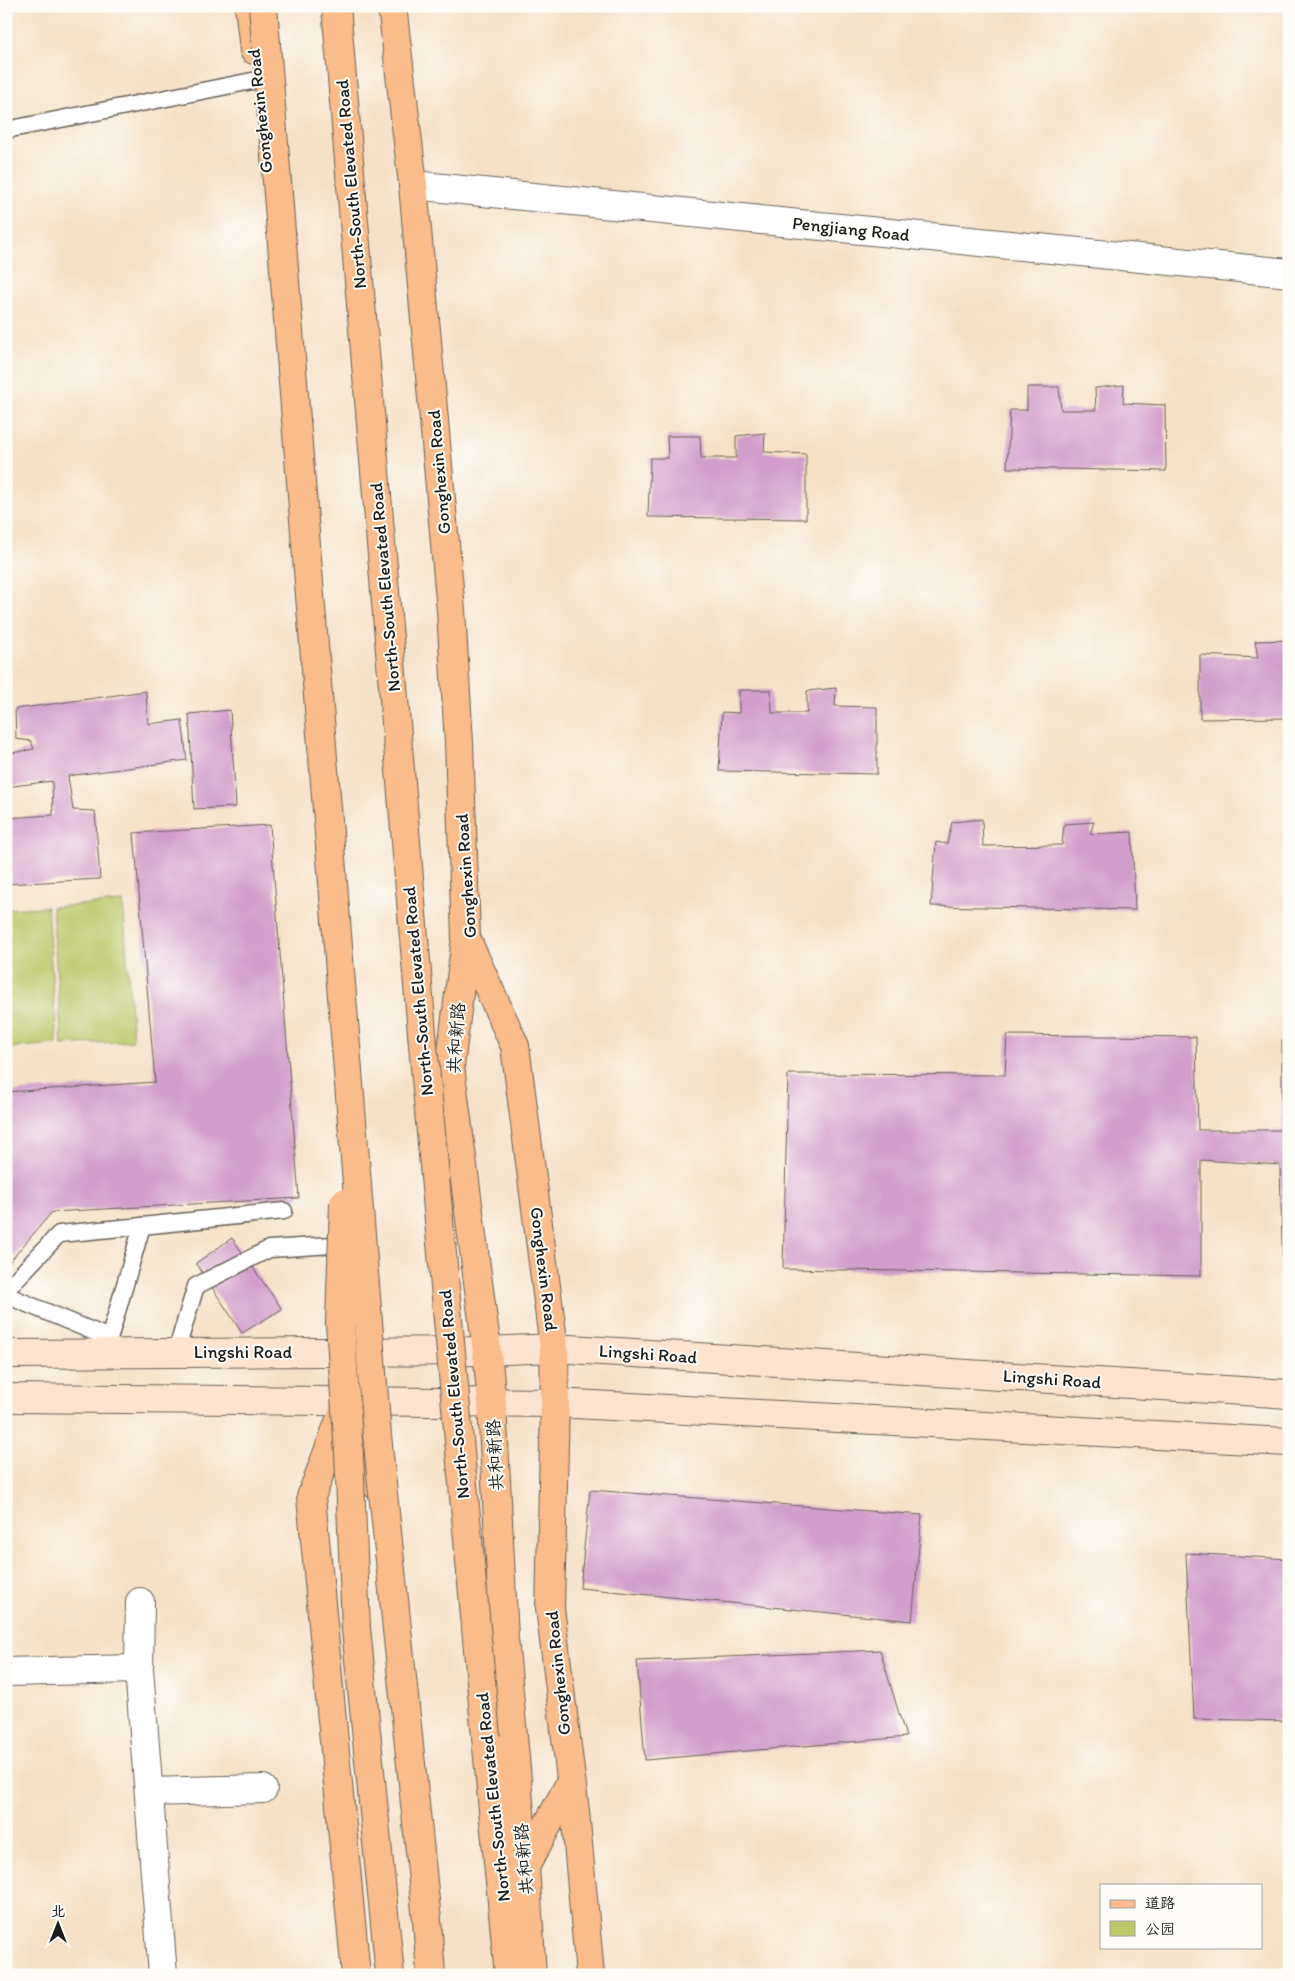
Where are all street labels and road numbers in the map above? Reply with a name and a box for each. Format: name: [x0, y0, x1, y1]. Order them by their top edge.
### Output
street label: Gonghexin Road: [243, 48, 277, 174]
street label: North-South Elevated Road: [331, 78, 371, 290]
street label: Pengjiang Road: [791, 212, 911, 246]
street label: Gonghexin Road: [423, 409, 455, 535]
street label: North-South Elevated Road: [365, 481, 405, 693]
street label: Gonghexin Road: [451, 813, 481, 939]
street label: North-South Elevated Road: [398, 885, 438, 1097]
street label: 共和新路: [443, 1001, 469, 1075]
street label: Gonghexin Road: [525, 1206, 563, 1332]
street label: North-South Elevated Road: [434, 1288, 474, 1500]
street label: Lingshi Road: [598, 1340, 698, 1368]
street label: Lingshi Road: [194, 1341, 293, 1363]
street label: Lingshi Road: [1002, 1365, 1102, 1393]
street label: 共和新路: [482, 1418, 508, 1492]
street label: Gonghexin Road: [541, 1610, 575, 1736]
street label: North-South Elevated Road: [471, 1691, 515, 1903]
street label: 共和新路: [510, 1822, 538, 1896]

